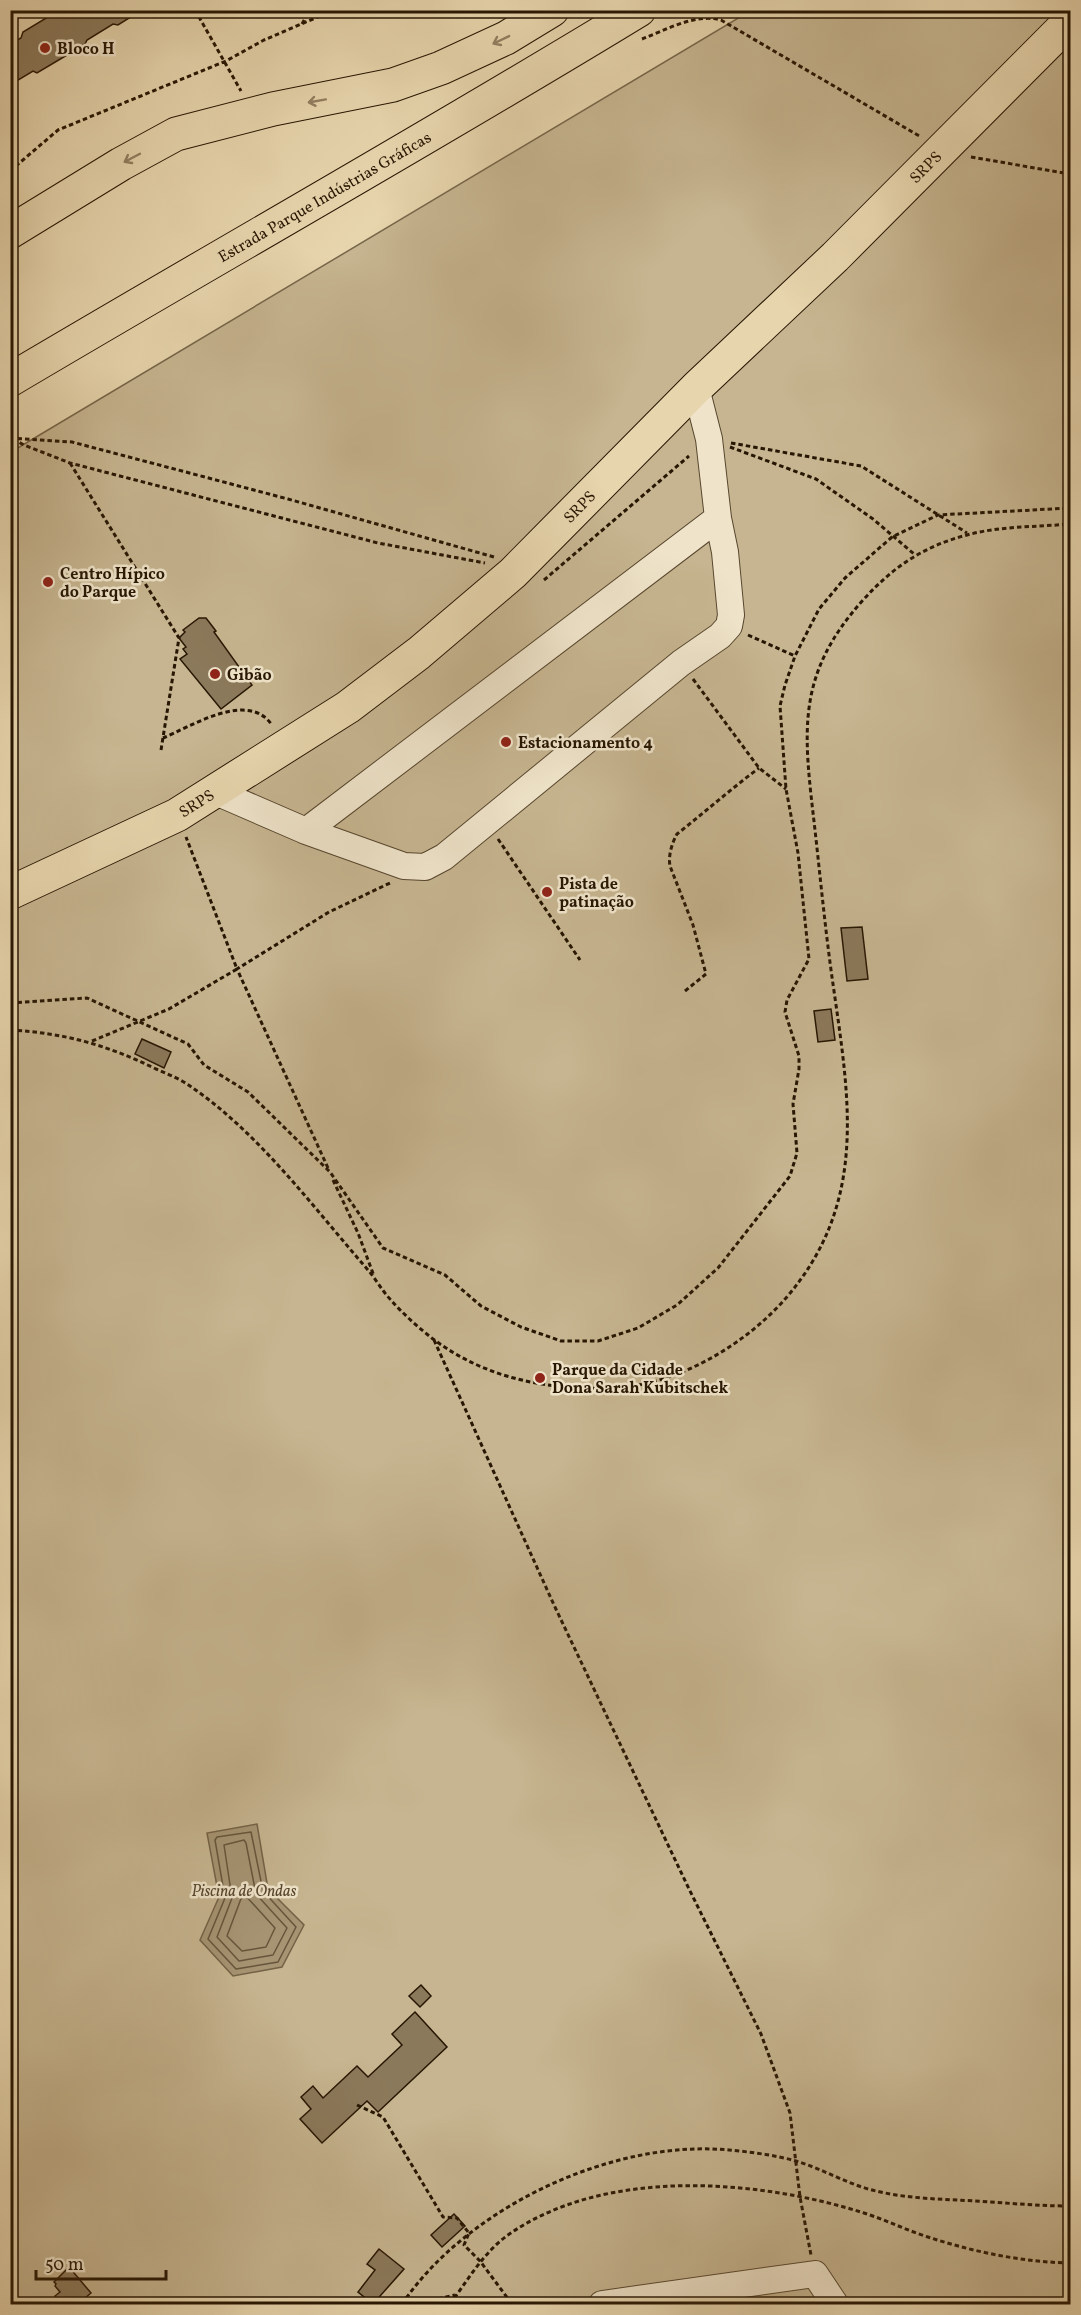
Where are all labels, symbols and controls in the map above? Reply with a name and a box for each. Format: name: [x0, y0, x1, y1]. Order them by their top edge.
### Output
one-way arrow: [493, 35, 511, 46]
place label: Bloco H: [57, 39, 115, 61]
marker: Bloco H: [38, 41, 52, 55]
one-way arrow: [308, 96, 327, 107]
street label: Estrada Parque Indústrias Gráficas: [215, 127, 436, 269]
street label: SRPS: [905, 147, 948, 189]
one-way arrow: [124, 152, 141, 164]
street label: SRPS: [559, 487, 602, 529]
place label: Centro Hípico do Parque: [60, 564, 165, 604]
marker: Centro Hípico do Parque: [41, 575, 55, 589]
place label: Gibão: [227, 665, 272, 687]
marker: Gibão: [208, 667, 222, 681]
place label: Estacionamento 4: [518, 733, 653, 755]
marker: Estacionamento 4: [499, 735, 513, 749]
street label: SRPS: [175, 785, 219, 824]
place label: Pista de patinação: [559, 874, 634, 914]
marker: Pista de patinação: [540, 885, 554, 899]
place label: Parque da Cidade Dona Sarah Kubitschek: [552, 1360, 728, 1400]
marker: Parque da Cidade Dona Sarah Kubitschek: [533, 1371, 547, 1385]
park label: Piscina de Ondas: [192, 1881, 297, 1903]
scale bar: [36, 2243, 166, 2281]
text: 50 m: [45, 2253, 84, 2278]

